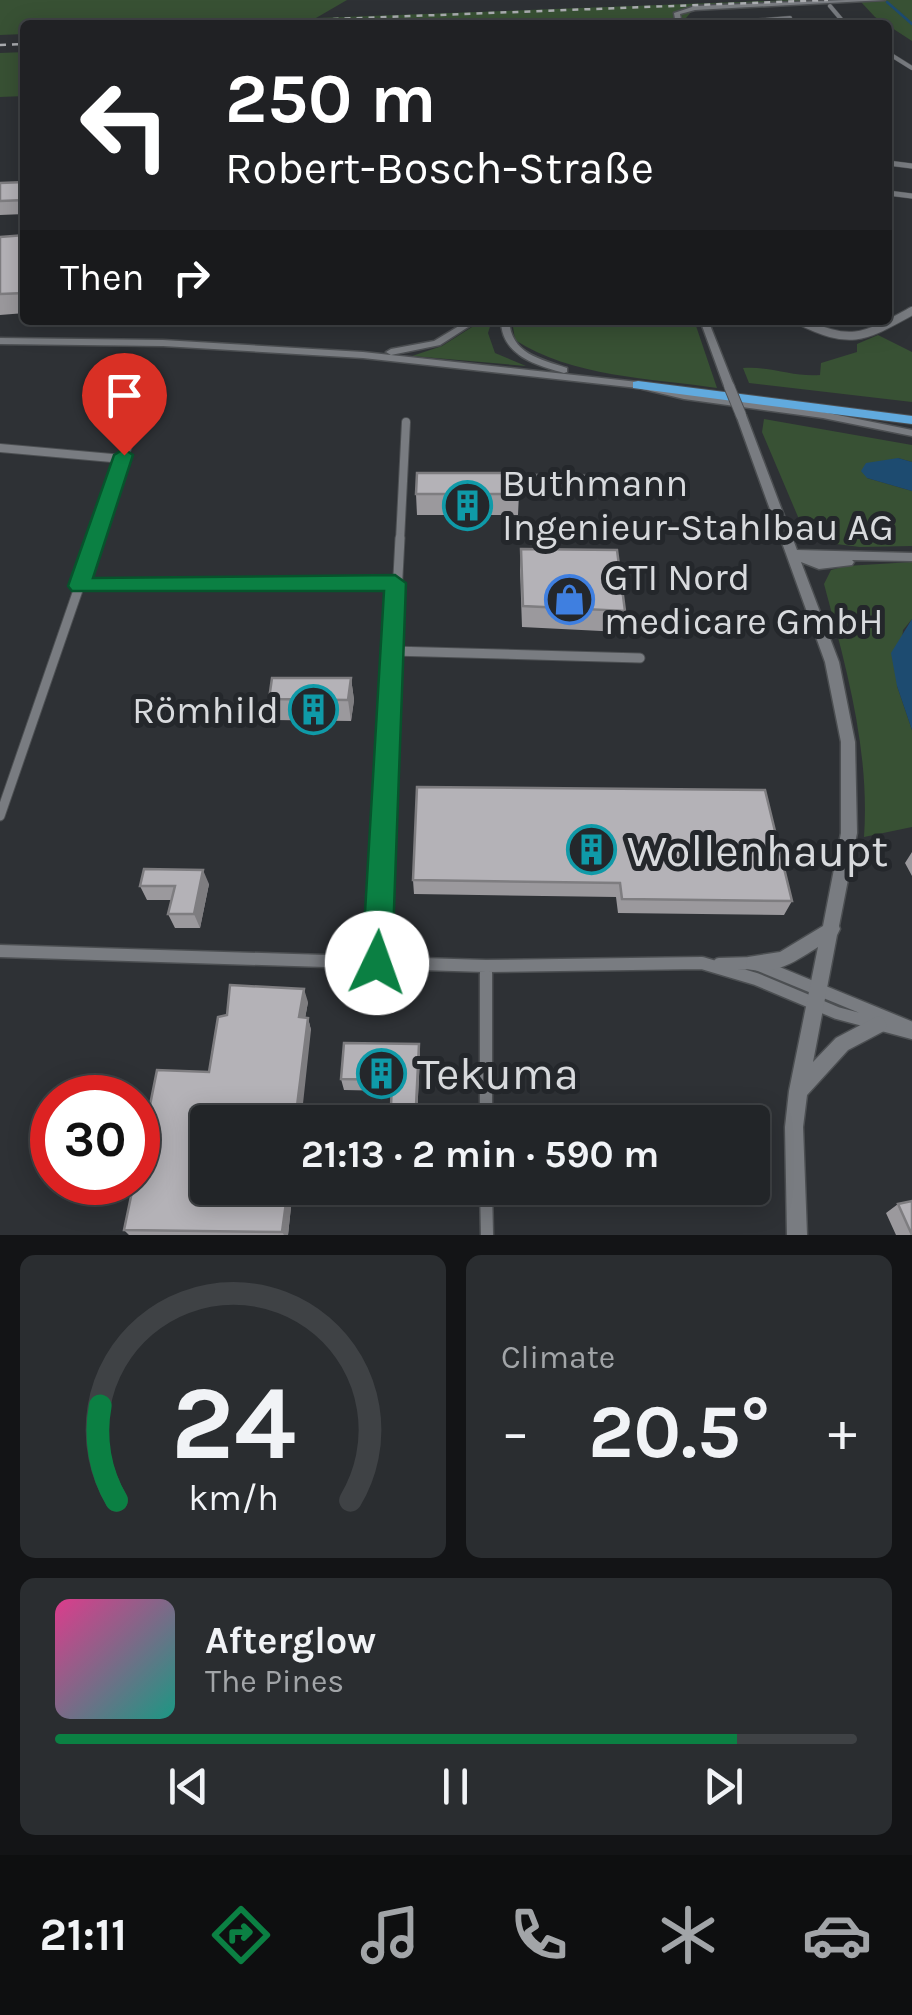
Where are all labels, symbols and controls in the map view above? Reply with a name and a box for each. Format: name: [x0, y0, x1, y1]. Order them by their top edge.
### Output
text: 250 m: [225, 58, 437, 140]
icon: left: [60, 60, 190, 190]
text: Robert-Bosch-Straße: [225, 142, 654, 194]
icon: right: [164, 250, 219, 305]
text: Then: [60, 255, 144, 300]
pin: [82, 353, 167, 456]
icon: arrive: [97, 368, 152, 423]
place label: Buthmann Ingenieur-Stahlbau AG: [502, 461, 894, 550]
building icon: Buthmann Ingenieur-Stahlbau AG: [441, 479, 493, 531]
place label: GTI Nord medicare GmbH: [604, 555, 884, 644]
shop icon: GTI Nord medicare GmbH: [543, 573, 595, 625]
building icon: Römhild: [288, 684, 340, 736]
place label: Römhild: [132, 688, 279, 733]
building icon: Wollenhaupt: [566, 824, 618, 876]
place label: Wollenhaupt: [627, 825, 888, 877]
position arrow: [325, 911, 429, 1015]
building icon: Tekuma: [356, 1047, 408, 1099]
place label: Tekuma: [417, 1048, 579, 1100]
speed limit sign: 30: [30, 1075, 160, 1205]
text: 21:13 · 2 min · 590 m: [301, 1132, 659, 1177]
text: Climate: [501, 1339, 615, 1376]
text: 24: [171, 1363, 295, 1484]
text: 20.5°: [588, 1388, 770, 1476]
text: −: [501, 1400, 530, 1464]
text: +: [828, 1400, 857, 1464]
text: km/h: [188, 1477, 278, 1519]
text: Afterglow: [205, 1618, 376, 1663]
text: The Pines: [205, 1663, 344, 1700]
icon: previous: [161, 1759, 216, 1814]
icon: pause: [428, 1759, 483, 1814]
icon: next: [696, 1759, 751, 1814]
icon: directions: [206, 1900, 276, 1970]
icon: music: [355, 1900, 425, 1970]
icon: phone: [504, 1900, 574, 1970]
icon: climate: [653, 1900, 723, 1970]
icon: car: [802, 1900, 872, 1970]
text: 21:11: [40, 1909, 127, 1961]

